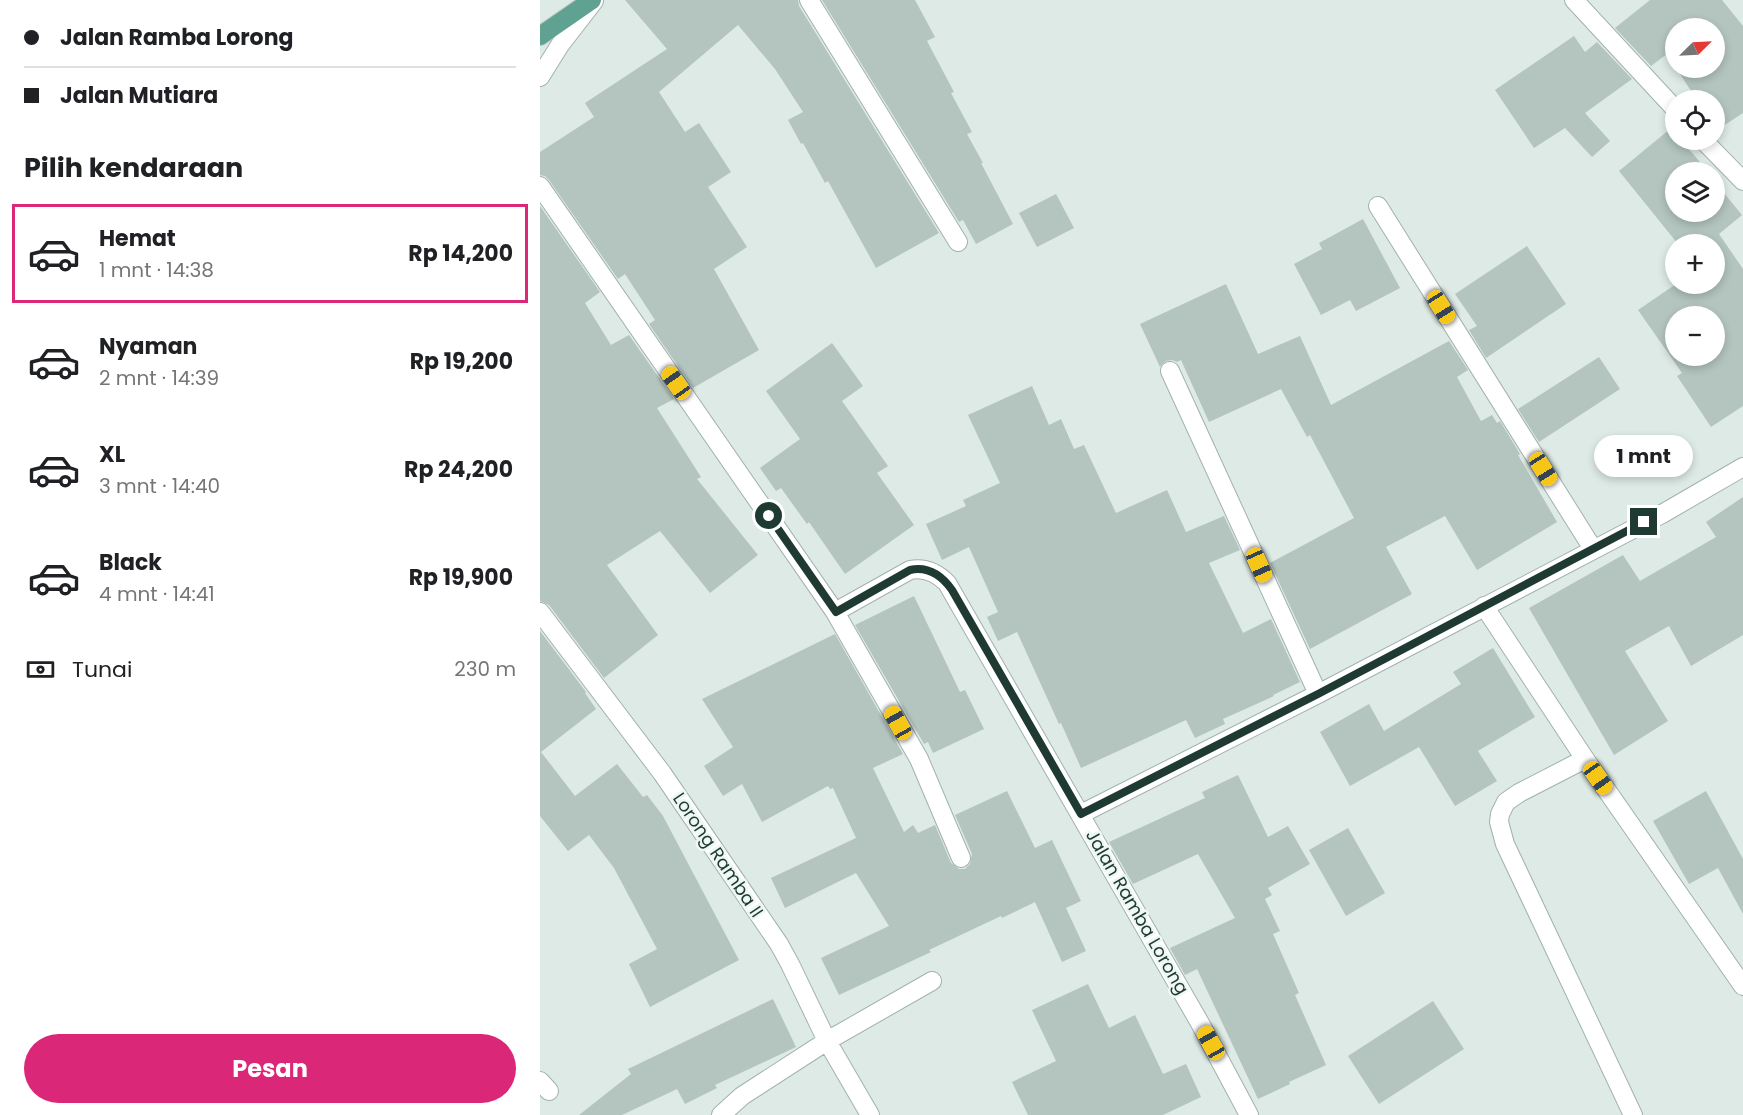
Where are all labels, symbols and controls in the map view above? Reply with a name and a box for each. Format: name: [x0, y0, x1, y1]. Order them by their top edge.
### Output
north arrow: [1665, 18, 1725, 78]
map controls: [1665, 18, 1725, 366]
text: Jalan Ramba Lorong: [60, 22, 293, 53]
text: Jalan Mutiara: [60, 80, 218, 111]
button: locate: [1665, 90, 1725, 150]
text: Pilih kendaraan: [24, 149, 243, 186]
button: layers: [1665, 162, 1725, 222]
text: Hemat: [99, 223, 176, 254]
icon: car: [27, 227, 81, 281]
button: +: [1665, 234, 1725, 294]
text: Rp 14,200: [408, 238, 513, 269]
text: 1 mnt · 14:38: [99, 256, 214, 284]
car: [1424, 287, 1458, 327]
button: −: [1665, 306, 1725, 366]
text: Nyaman: [99, 331, 197, 362]
icon: car: [27, 335, 81, 389]
text: Rp 19,200: [410, 346, 513, 377]
car: [658, 363, 694, 403]
text: 2 mnt · 14:39: [99, 364, 219, 392]
callout: 1 mnt: [1594, 435, 1694, 477]
text: XL: [99, 439, 125, 470]
text: 1 mnt: [1616, 442, 1671, 470]
icon: car: [27, 443, 81, 497]
car: [1526, 449, 1560, 489]
text: Rp 24,200: [404, 454, 513, 485]
text: 3 mnt · 14:40: [99, 472, 220, 500]
route start: [755, 502, 782, 529]
route end: [1630, 508, 1657, 535]
car: [1243, 545, 1275, 585]
text: Black: [99, 547, 162, 578]
icon: car: [27, 551, 81, 605]
text: Rp 19,900: [409, 562, 513, 593]
text: 4 mnt · 14:41: [99, 580, 215, 608]
icon: cash: [24, 653, 57, 686]
text: Tunai: [72, 654, 132, 685]
text: 230 m: [454, 655, 516, 683]
car: [881, 703, 915, 743]
car: [1580, 758, 1616, 798]
street label: Lorong Ramba II: [667, 787, 770, 922]
street label: Jalan Ramba Lorong: [1080, 825, 1195, 999]
car: [1194, 1023, 1228, 1063]
button: Pesan: [24, 1034, 516, 1103]

